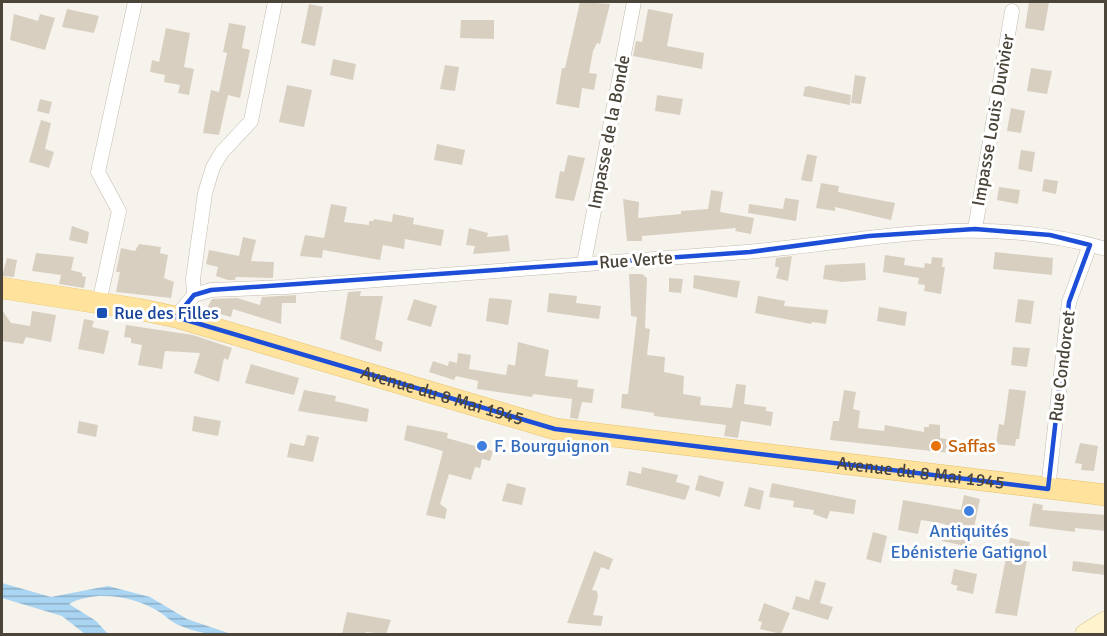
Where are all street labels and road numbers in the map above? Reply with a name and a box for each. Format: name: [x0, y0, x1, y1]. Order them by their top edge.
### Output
street label: Impasse Louis Duvivier: [967, 32, 1019, 208]
street label: Impasse de la Bonde: [583, 53, 635, 211]
street label: Rue Verte: [598, 246, 674, 274]
street label: Rue Condorcet: [1044, 309, 1080, 423]
street label: Avenue du 8 Mai 1945: [358, 361, 526, 430]
street label: Avenue du 8 Mai 1945: [836, 452, 1006, 494]

